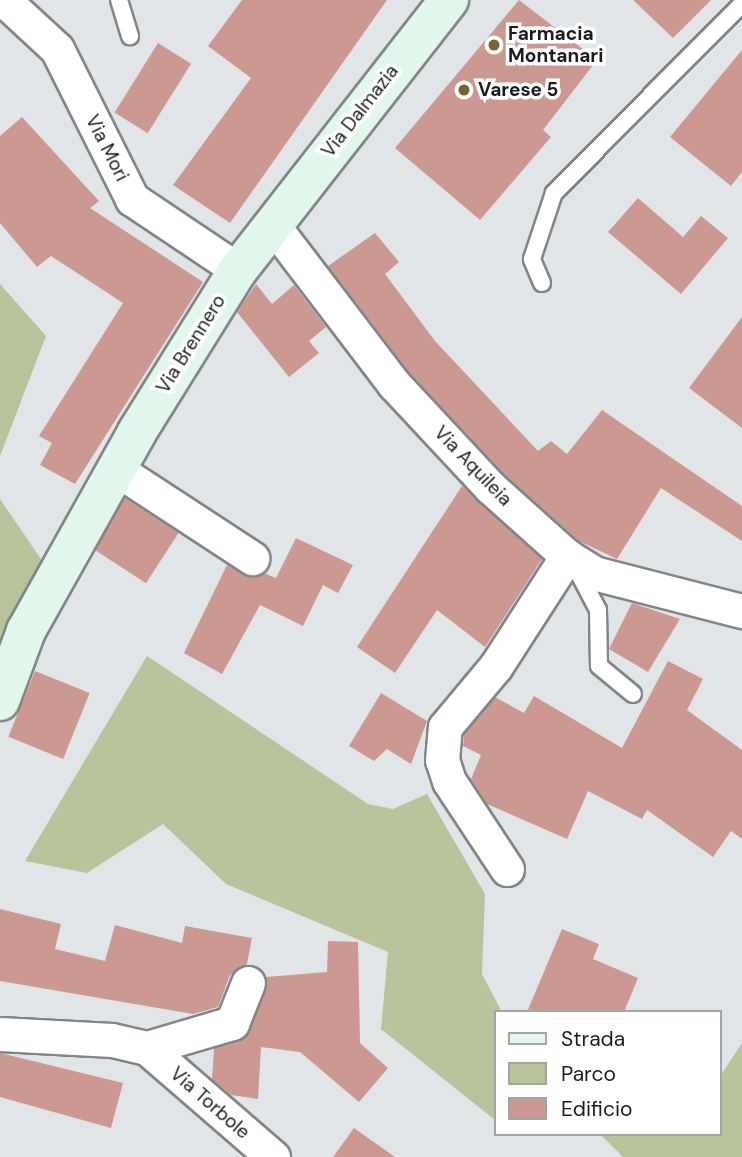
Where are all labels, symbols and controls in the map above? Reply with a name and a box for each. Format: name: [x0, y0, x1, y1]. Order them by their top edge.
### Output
place label: Farmacia Montanari: [508, 23, 603, 67]
marker: Farmacia Montanari: [486, 37, 502, 53]
street label: Via Dalmazia: [317, 60, 403, 162]
place label: Varese 5: [478, 79, 558, 101]
marker: Varese 5: [456, 82, 472, 98]
street label: Via Mori: [81, 111, 133, 185]
street label: Via Brennero: [152, 290, 230, 398]
street label: Via Aquileia: [429, 421, 517, 511]
legend: [494, 1010, 721, 1136]
text: Strada: [561, 1025, 625, 1053]
text: Parco: [561, 1060, 616, 1088]
street label: Via Torbole: [166, 1062, 254, 1144]
text: Edificio: [561, 1095, 632, 1123]

